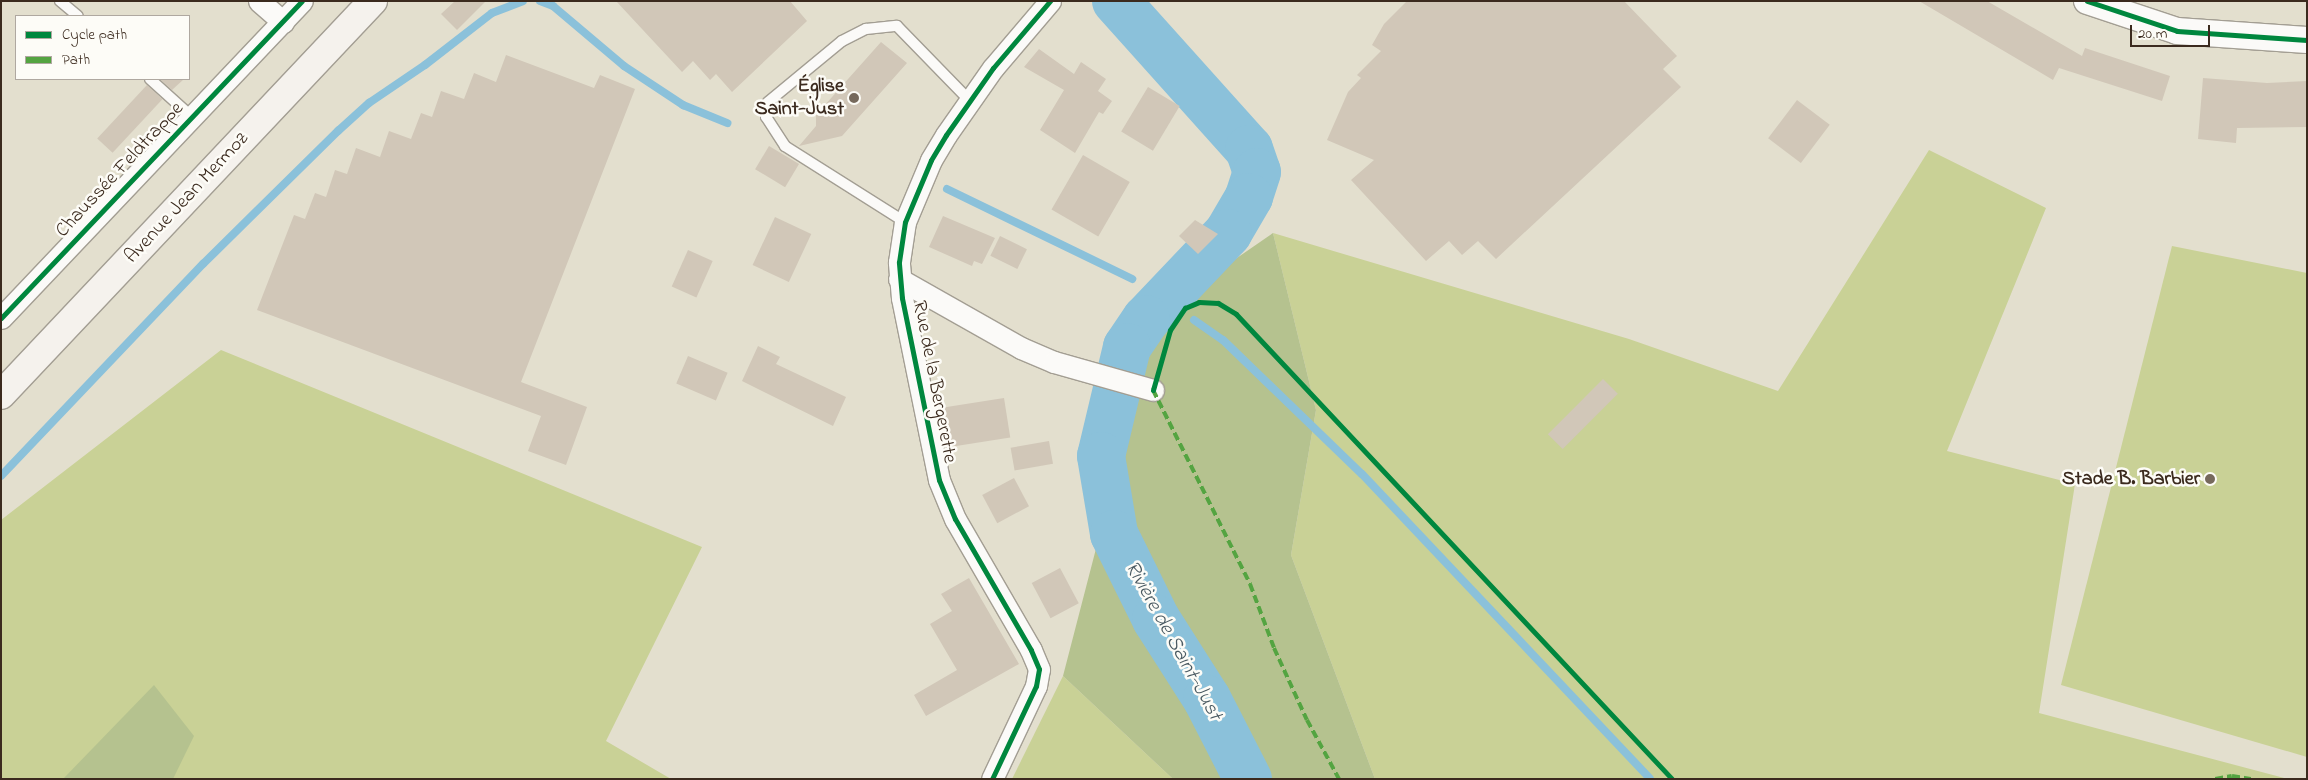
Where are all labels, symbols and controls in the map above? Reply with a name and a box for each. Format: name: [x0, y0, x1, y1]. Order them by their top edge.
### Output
legend: [15, 15, 190, 80]
scale bar: [2133, 15, 2213, 47]
text: 20 m: [2138, 23, 2167, 45]
text: Cycle path: [62, 24, 127, 46]
text: Path: [62, 49, 90, 71]
place label: Église Saint-Just: [755, 74, 844, 121]
marker: Église Saint-Just: [848, 92, 860, 104]
street label: Chaussée Feldtrappe: [51, 97, 189, 243]
street label: Avenue Jean Mermoz: [120, 127, 254, 269]
street label: Rue de la Bergerette: [906, 299, 962, 465]
place label: Stade B. Barbier: [2062, 467, 2200, 491]
marker: Stade B. Barbier: [2204, 473, 2216, 485]
water label: Rivière de Saint-Just: [1119, 557, 1227, 725]

